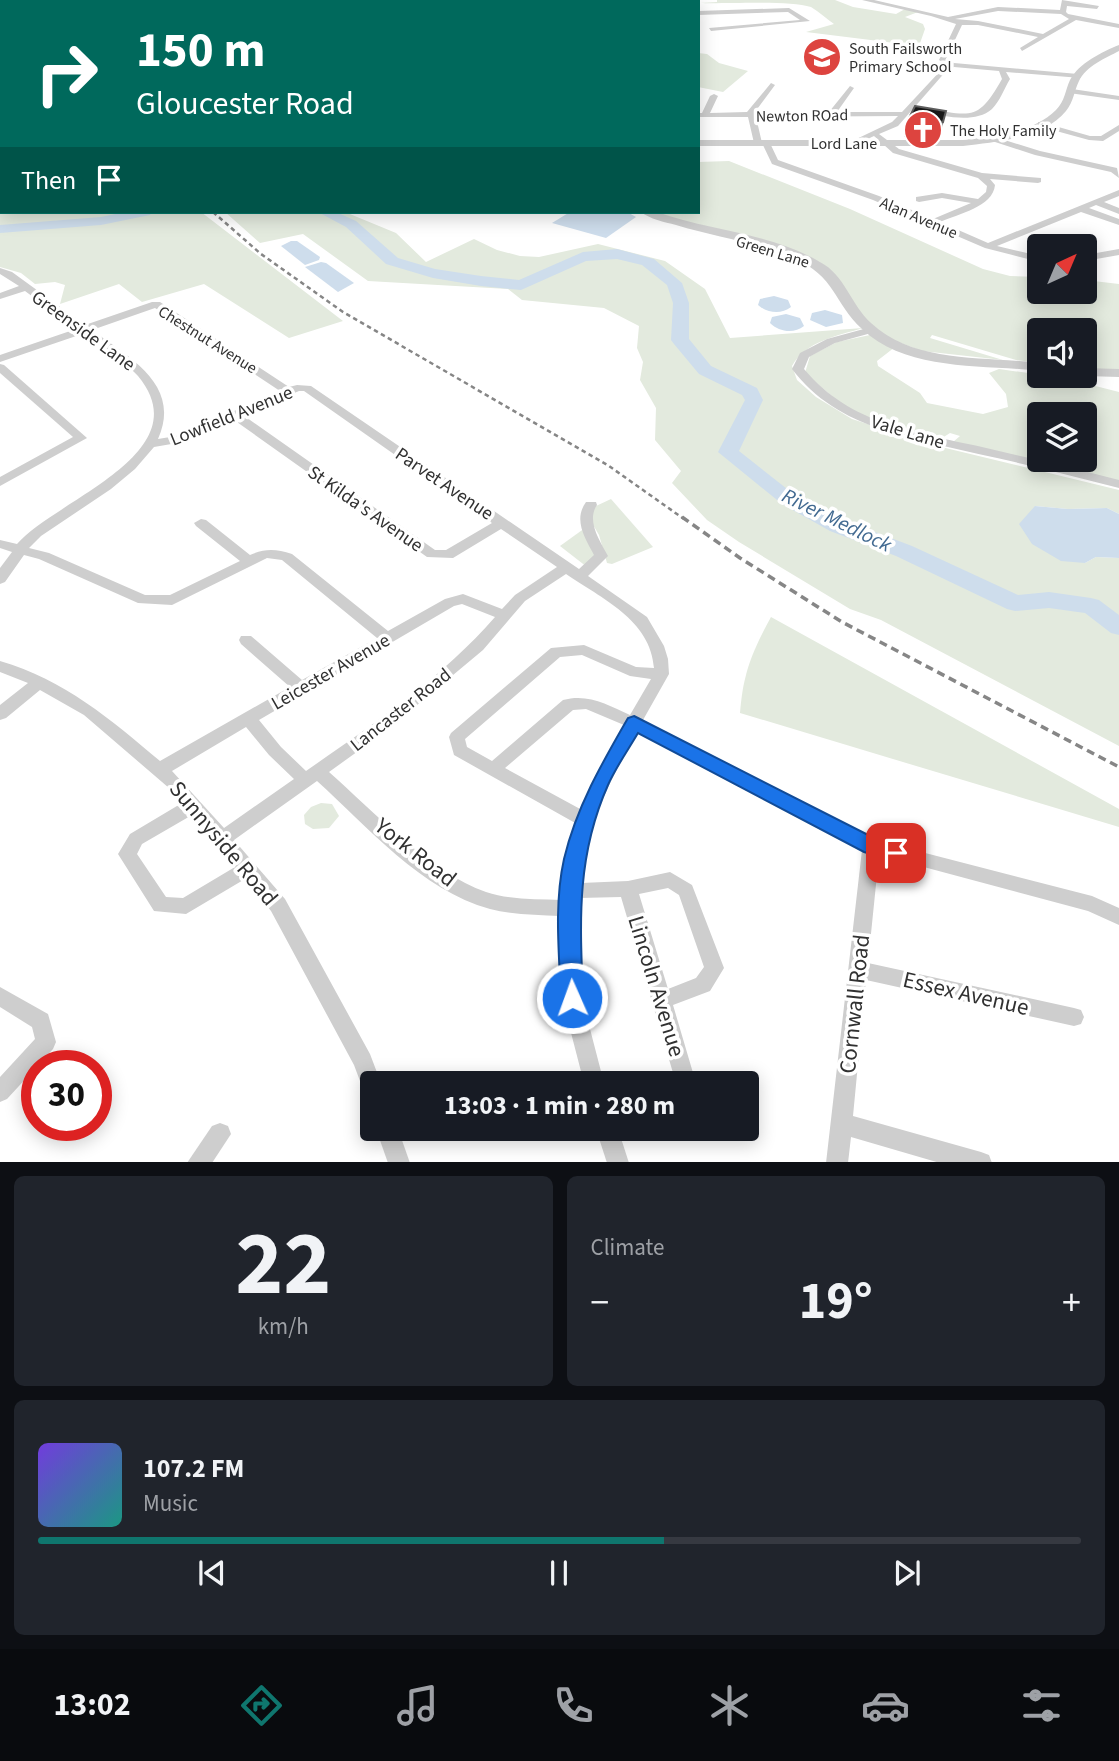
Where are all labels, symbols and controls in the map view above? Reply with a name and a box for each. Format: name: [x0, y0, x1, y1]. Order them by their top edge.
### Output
text: 150 m: [136, 16, 265, 86]
icon: right: [21, 28, 112, 119]
school or university icon: South Failsworth Primary School: [801, 36, 843, 78]
place label: South Failsworth Primary School: [849, 38, 962, 78]
text: Gloucester Road: [136, 81, 354, 127]
street label: Newton ROad: [756, 104, 848, 128]
church icon: The Holy Family: [902, 109, 944, 151]
place label: The Holy Family: [950, 120, 1057, 142]
street label: Lord Lane: [811, 133, 877, 155]
icon: arrive: [90, 161, 128, 199]
text: Then: [21, 162, 76, 199]
street label: Alan Avenue: [877, 192, 961, 244]
street label: Green Lane: [733, 230, 812, 274]
north arrow: [1027, 234, 1097, 304]
map controls: [1027, 234, 1097, 472]
street label: Greenside Lane: [26, 284, 141, 378]
street label: Chestnut Avenue: [154, 301, 261, 379]
button: sound: [1027, 318, 1097, 388]
street label: Lowfield Avenue: [166, 379, 297, 453]
button: layers: [1027, 402, 1097, 472]
street label: Vale Lane: [867, 408, 948, 456]
street label: Parvet Avenue: [390, 441, 499, 527]
street label: St Kilda's Avenue: [302, 459, 428, 559]
water label: River Medlock: [777, 481, 898, 560]
street label: Leicester Avenue: [266, 627, 395, 717]
street label: Lancaster Road: [345, 662, 457, 758]
street label: Sunnyside Road: [161, 774, 286, 913]
street label: York Road: [367, 809, 464, 895]
pin: [866, 823, 926, 883]
icon: arrive: [877, 834, 915, 872]
street label: Lincoln Avenue: [619, 912, 694, 1061]
street label: Cornwall Road: [831, 933, 878, 1075]
position arrow: [535, 961, 609, 1035]
street label: Essex Avenue: [900, 963, 1032, 1024]
speed limit sign: 30: [21, 1050, 112, 1141]
text: 13:03 · 1 min · 280 m: [444, 1087, 675, 1124]
text: 22: [235, 1200, 331, 1329]
text: Climate: [591, 1231, 664, 1264]
text: 19°: [799, 1265, 873, 1339]
text: −: [591, 1276, 609, 1330]
text: +: [1062, 1276, 1081, 1330]
text: km/h: [258, 1310, 309, 1343]
text: 107.2 FM: [143, 1450, 244, 1487]
text: Music: [143, 1487, 198, 1520]
icon: previous: [193, 1554, 231, 1592]
icon: pause: [540, 1554, 578, 1592]
icon: next: [888, 1554, 926, 1592]
icon: directions: [237, 1681, 286, 1730]
icon: music: [393, 1681, 442, 1730]
icon: phone: [549, 1681, 598, 1730]
icon: climate: [705, 1681, 754, 1730]
icon: car: [861, 1681, 910, 1730]
icon: filters: [1017, 1681, 1066, 1730]
text: 13:02: [53, 1682, 131, 1728]

